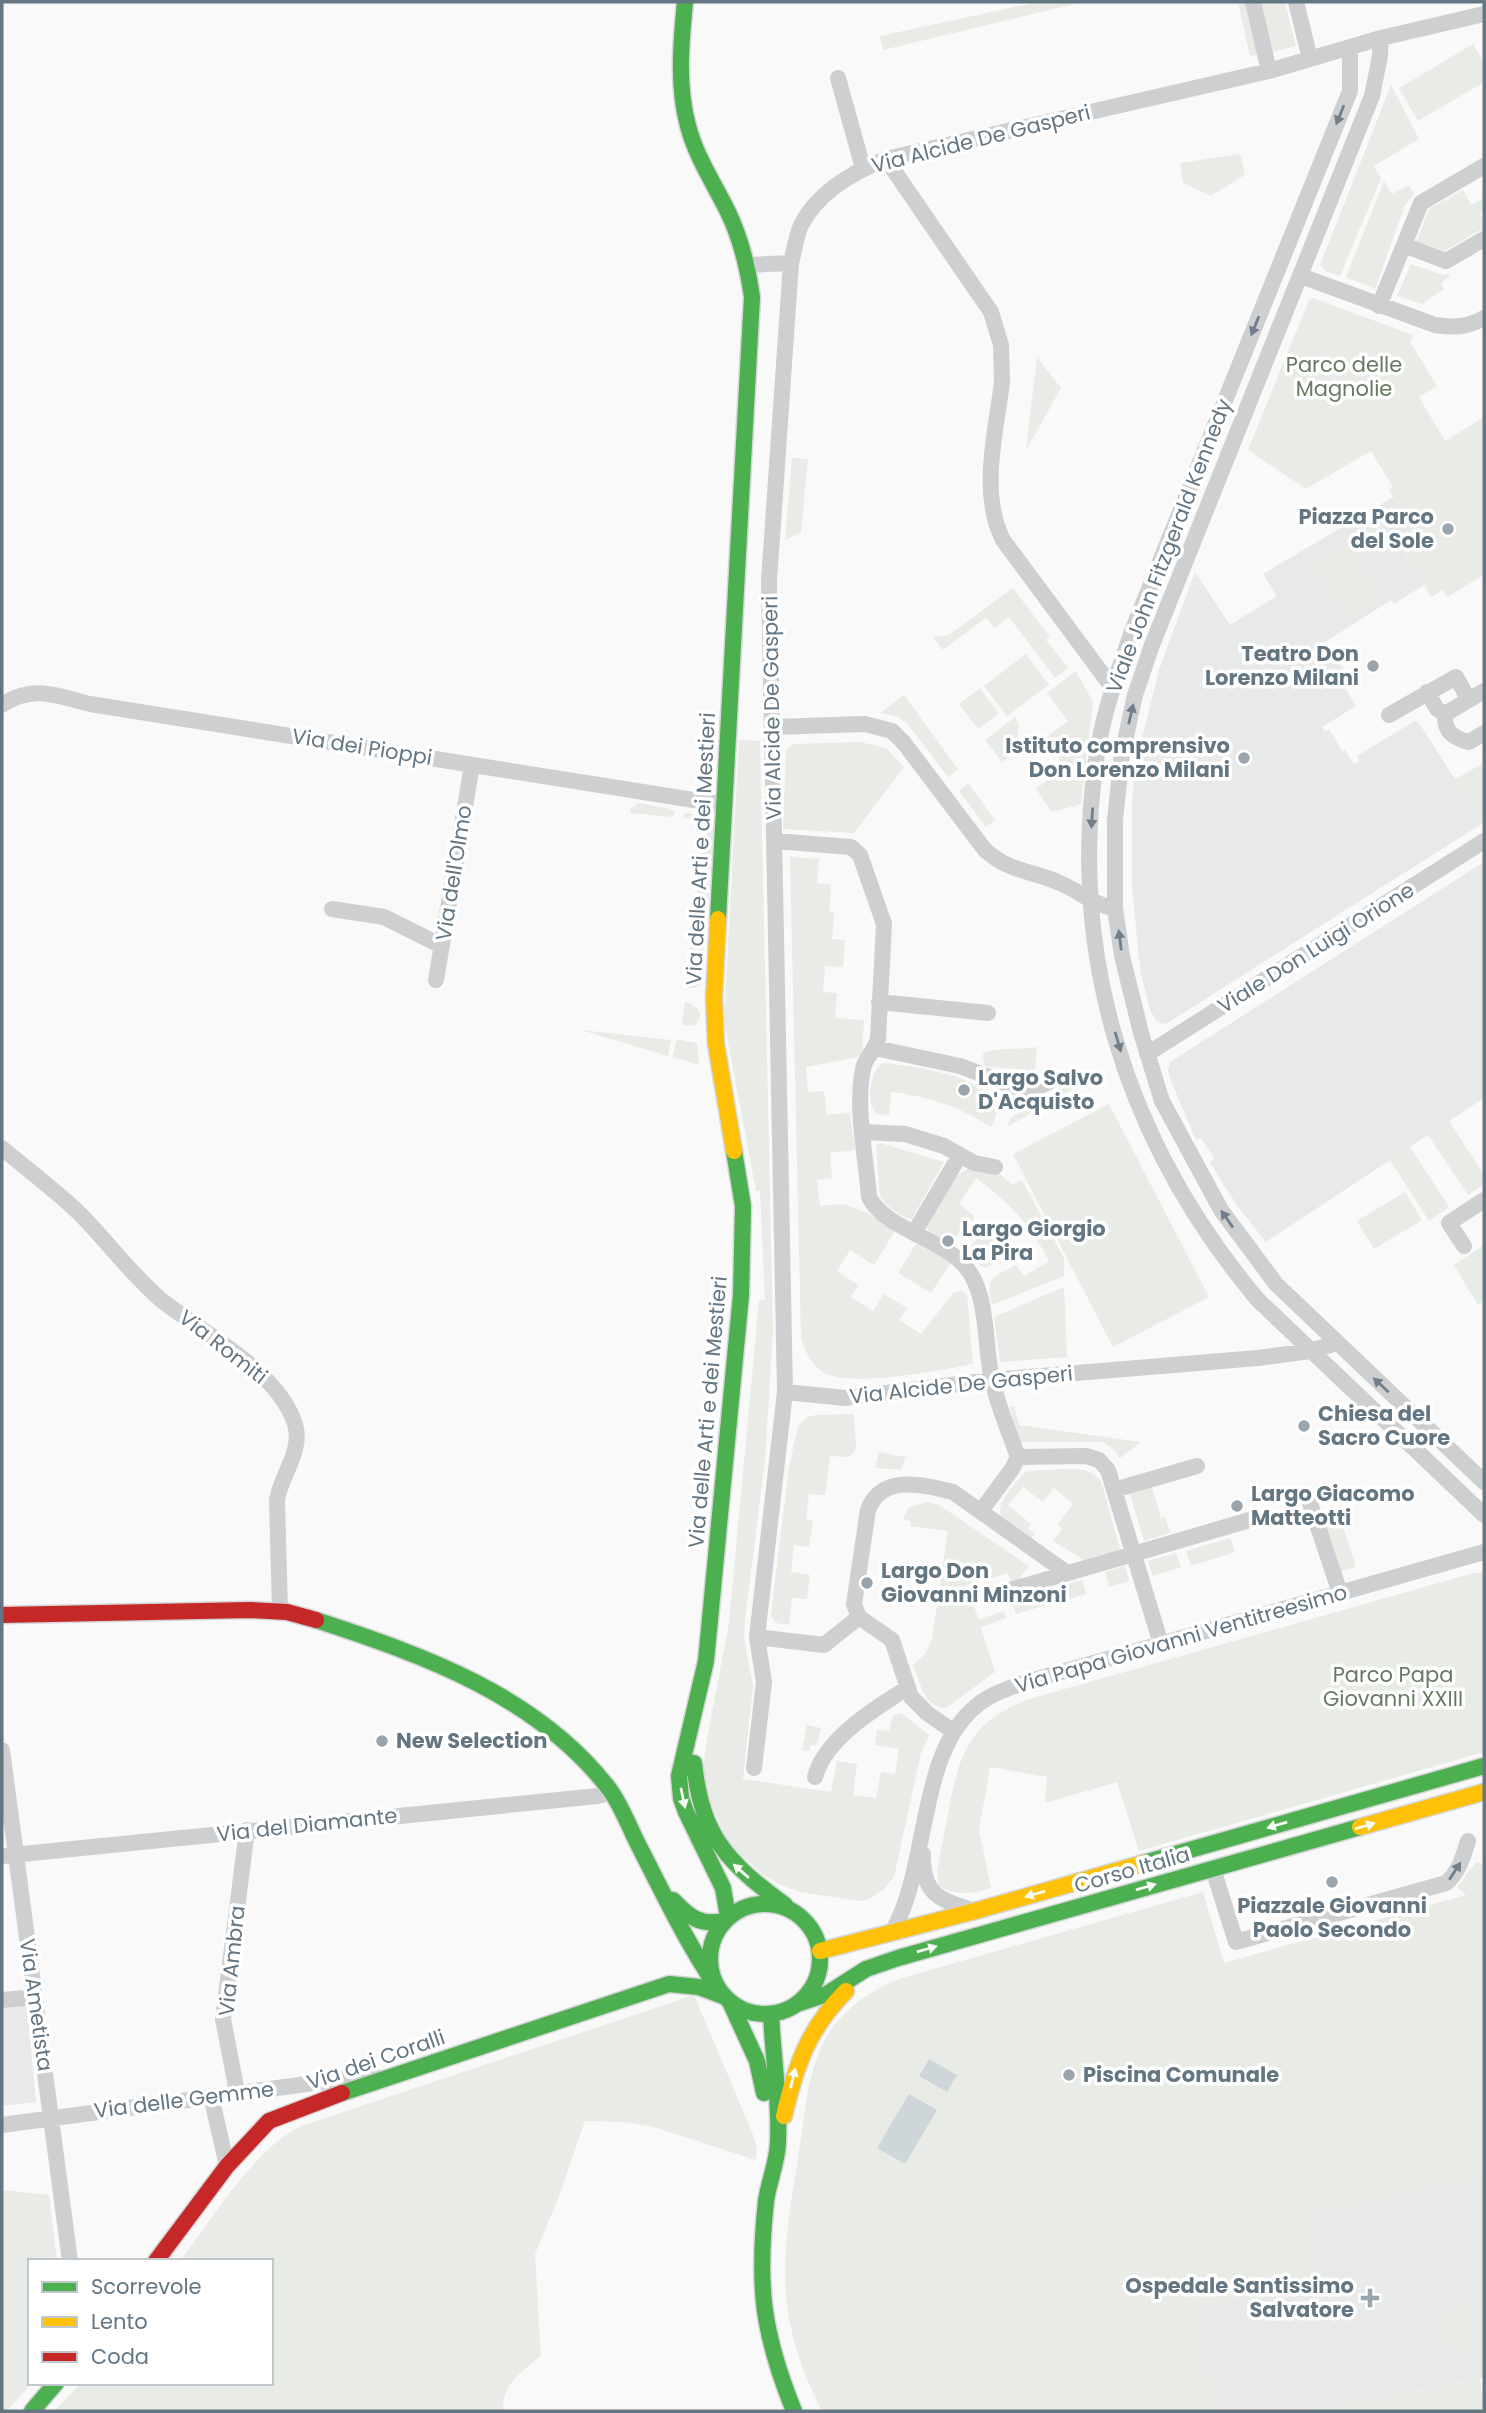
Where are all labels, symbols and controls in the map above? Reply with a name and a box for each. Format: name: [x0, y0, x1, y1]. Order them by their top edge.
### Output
street label: Via Alcide De Gasperi: [869, 97, 1093, 180]
one-way arrow: [1335, 104, 1346, 125]
one-way arrow: [1249, 315, 1260, 336]
park label: Parco delle Magnolie: [1286, 350, 1402, 403]
street label: Viale John Fitzgerald Kennedy: [1099, 394, 1238, 697]
place label: Piazza Parco del Sole: [1298, 502, 1434, 555]
marker: Piazza Parco del Sole: [1440, 521, 1456, 537]
street label: Via Alcide De Gasperi: [755, 596, 788, 820]
place label: Teatro Don Lorenzo Milani: [1205, 639, 1359, 692]
marker: Teatro Don Lorenzo Milani: [1365, 658, 1381, 674]
one-way arrow: [1125, 703, 1136, 725]
street label: Via delle Arti e dei Mestieri: [679, 712, 722, 986]
street label: Via dei Pioppi: [290, 721, 434, 772]
place label: Istituto comprensivo Don Lorenzo Milani: [1005, 731, 1230, 784]
marker: Istituto comprensivo Don Lorenzo Milani: [1236, 750, 1252, 766]
street label: Via dell'Olmo: [428, 803, 479, 943]
one-way arrow: [1086, 807, 1097, 829]
street label: Viale Don Luigi Orione: [1212, 875, 1420, 1020]
one-way arrow: [1114, 929, 1125, 951]
one-way arrow: [1113, 1032, 1123, 1053]
place label: Largo Salvo D'Acquisto: [978, 1063, 1103, 1116]
marker: Largo Salvo D'Acquisto: [956, 1082, 972, 1098]
one-way arrow: [1220, 1210, 1234, 1228]
place label: Largo Giorgio La Pira: [962, 1214, 1106, 1267]
marker: Largo Giorgio La Pira: [940, 1233, 956, 1249]
street label: Via delle Arti e dei Mestieri: [681, 1275, 734, 1549]
street label: Via Romiti: [173, 1303, 274, 1390]
street label: Via Alcide De Gasperi: [848, 1358, 1074, 1411]
one-way arrow: [1373, 1378, 1390, 1394]
place label: Chiesa del Sacro Cuore: [1318, 1399, 1450, 1452]
marker: Chiesa del Sacro Cuore: [1296, 1418, 1312, 1434]
place label: Largo Giacomo Matteotti: [1251, 1479, 1415, 1532]
marker: Largo Giacomo Matteotti: [1229, 1498, 1245, 1514]
place label: Largo Don Giovanni Minzoni: [881, 1556, 1067, 1609]
marker: Largo Don Giovanni Minzoni: [859, 1575, 875, 1591]
street label: Via Papa Giovanni Ventitreesimo: [1011, 1577, 1350, 1700]
park label: Parco Papa Giovanni XXIII: [1323, 1660, 1463, 1713]
place label: New Selection: [396, 1726, 547, 1755]
marker: New Selection: [374, 1733, 390, 1749]
one-way arrow: [678, 1787, 689, 1809]
street label: Via del Diamante: [215, 1801, 399, 1848]
one-way arrow: [1266, 1820, 1288, 1831]
one-way arrow: [1354, 1820, 1376, 1831]
street label: Corso Italia: [1071, 1839, 1193, 1900]
one-way arrow: [1448, 1861, 1461, 1881]
one-way arrow: [732, 1863, 750, 1879]
marker: Piazzale Giovanni Paolo Secondo: [1324, 1874, 1340, 1890]
one-way arrow: [1135, 1882, 1156, 1892]
one-way arrow: [1024, 1889, 1045, 1899]
place label: Piazzale Giovanni Paolo Secondo: [1237, 1891, 1427, 1944]
street label: Via Ambra: [211, 1904, 252, 2018]
street label: Via Ametista: [13, 1937, 60, 2073]
one-way arrow: [917, 1944, 938, 1954]
street label: Via dei Coralli: [303, 2022, 449, 2097]
place label: Piscina Comunale: [1083, 2060, 1279, 2089]
one-way arrow: [787, 2067, 798, 2089]
marker: Piscina Comunale: [1061, 2067, 1077, 2083]
street label: Via delle Gemme: [92, 2074, 276, 2125]
legend: [28, 2259, 273, 2385]
place label: Ospedale Santissimo Salvatore: [1125, 2271, 1354, 2324]
text: Scorrevole: [91, 2272, 202, 2301]
marker: Ospedale Santissimo Salvatore: [1360, 2288, 1380, 2308]
text: Lento: [91, 2307, 148, 2336]
text: Coda: [91, 2342, 149, 2371]

